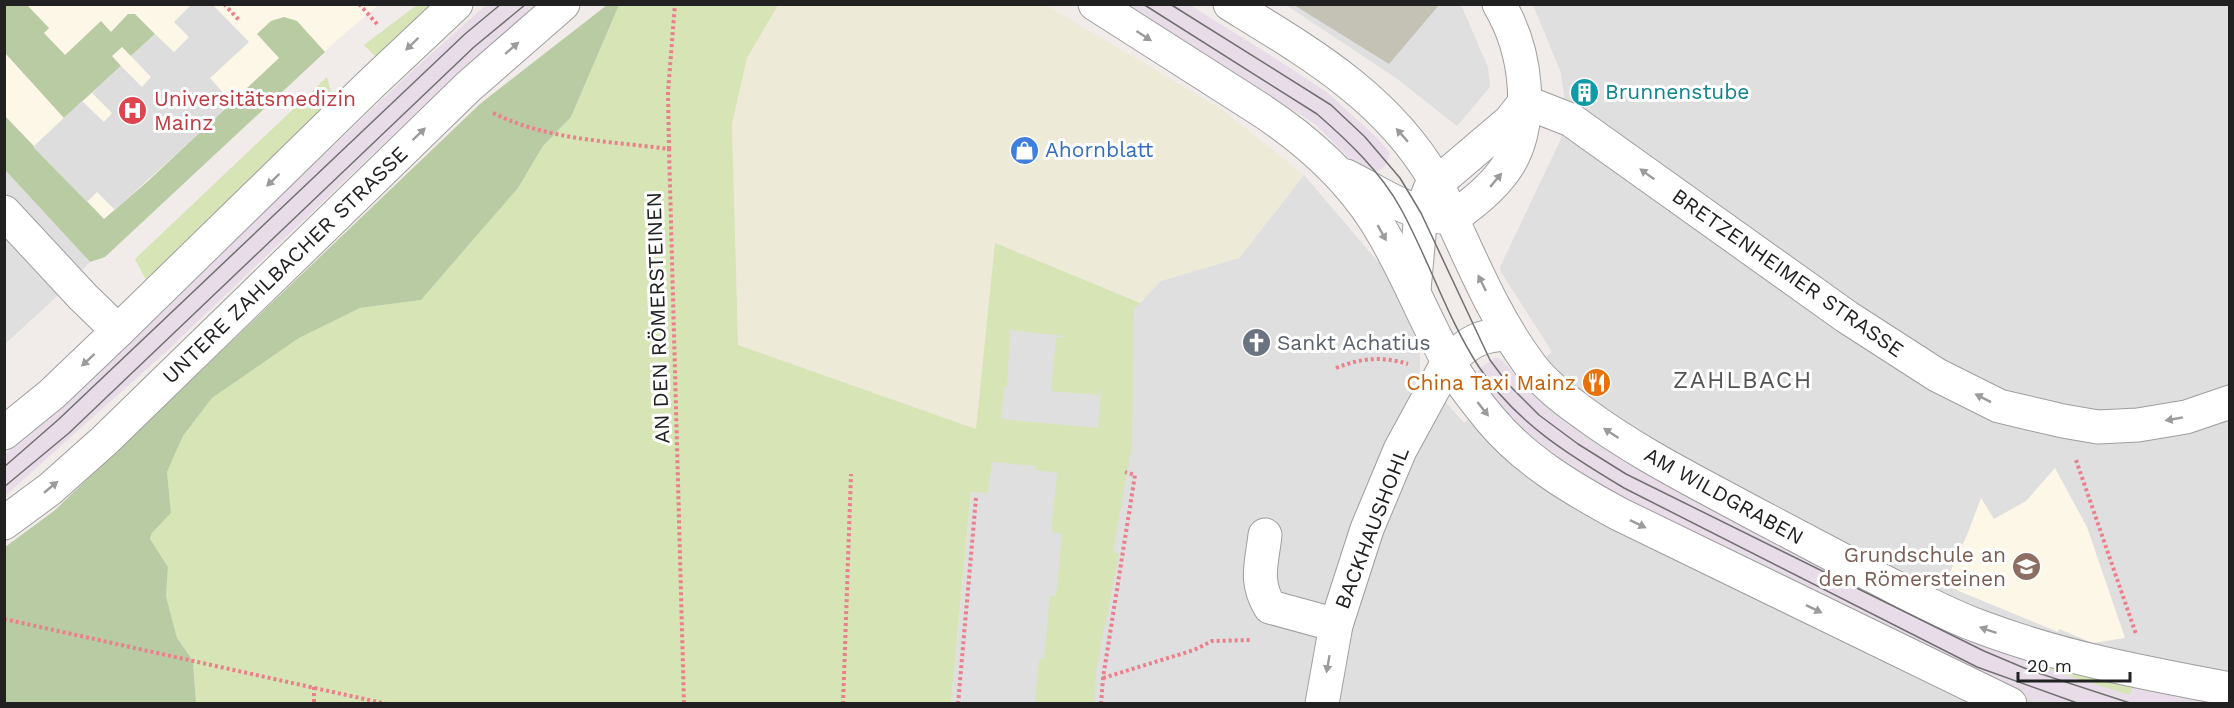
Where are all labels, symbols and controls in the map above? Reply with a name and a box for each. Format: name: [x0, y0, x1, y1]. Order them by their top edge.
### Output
one-way arrow: [1136, 30, 1152, 41]
one-way arrow: [406, 36, 420, 50]
one-way arrow: [504, 42, 519, 55]
building icon: Brunnenstube: [1568, 76, 1600, 108]
place label: Brunnenstube: [1605, 79, 1749, 104]
place label: Universitätsmedizin Mainz: [154, 86, 356, 135]
hospital icon: Universitätsmedizin Mainz: [117, 95, 149, 127]
one-way arrow: [1395, 127, 1408, 143]
one-way arrow: [411, 128, 425, 142]
shop icon: Ahornblatt: [1008, 134, 1040, 166]
place label: Ahornblatt: [1045, 137, 1154, 162]
street label: UNTERE ZAHLBACHER STRASSE: [157, 141, 412, 388]
one-way arrow: [1639, 168, 1655, 180]
one-way arrow: [1490, 172, 1503, 188]
one-way arrow: [265, 173, 280, 187]
street label: BRETZENHEIMER STRASSE: [1668, 183, 1909, 362]
street label: AN DEN RÖMERSTEINEN: [641, 192, 674, 444]
one-way arrow: [1377, 225, 1387, 242]
one-way arrow: [1477, 274, 1486, 291]
church icon: Sankt Achatius: [1240, 327, 1272, 359]
place label: Sankt Achatius: [1277, 330, 1430, 355]
one-way arrow: [80, 353, 95, 367]
district label: ZAHLBACH: [1673, 366, 1813, 394]
restaurant icon: China Taxi Mainz: [1581, 367, 1613, 399]
place label: China Taxi Mainz: [1406, 370, 1576, 395]
one-way arrow: [1975, 393, 1992, 403]
one-way arrow: [1476, 402, 1488, 417]
one-way arrow: [2164, 415, 2183, 424]
one-way arrow: [1603, 428, 1619, 439]
street label: AM WILDGRABEN: [1640, 441, 1808, 550]
street label: BACKHAUSHOHL: [1329, 443, 1414, 612]
one-way arrow: [43, 481, 59, 494]
one-way arrow: [1630, 519, 1647, 528]
place label: Grundschule an den Römersteinen: [1818, 542, 2006, 591]
school or university icon: Grundschule an den Römersteinen: [2011, 551, 2043, 583]
one-way arrow: [1805, 604, 1822, 613]
one-way arrow: [1979, 624, 1997, 634]
scale bar: [2018, 645, 2130, 683]
one-way arrow: [1323, 655, 1332, 674]
text: 20 m: [2027, 655, 2072, 676]

